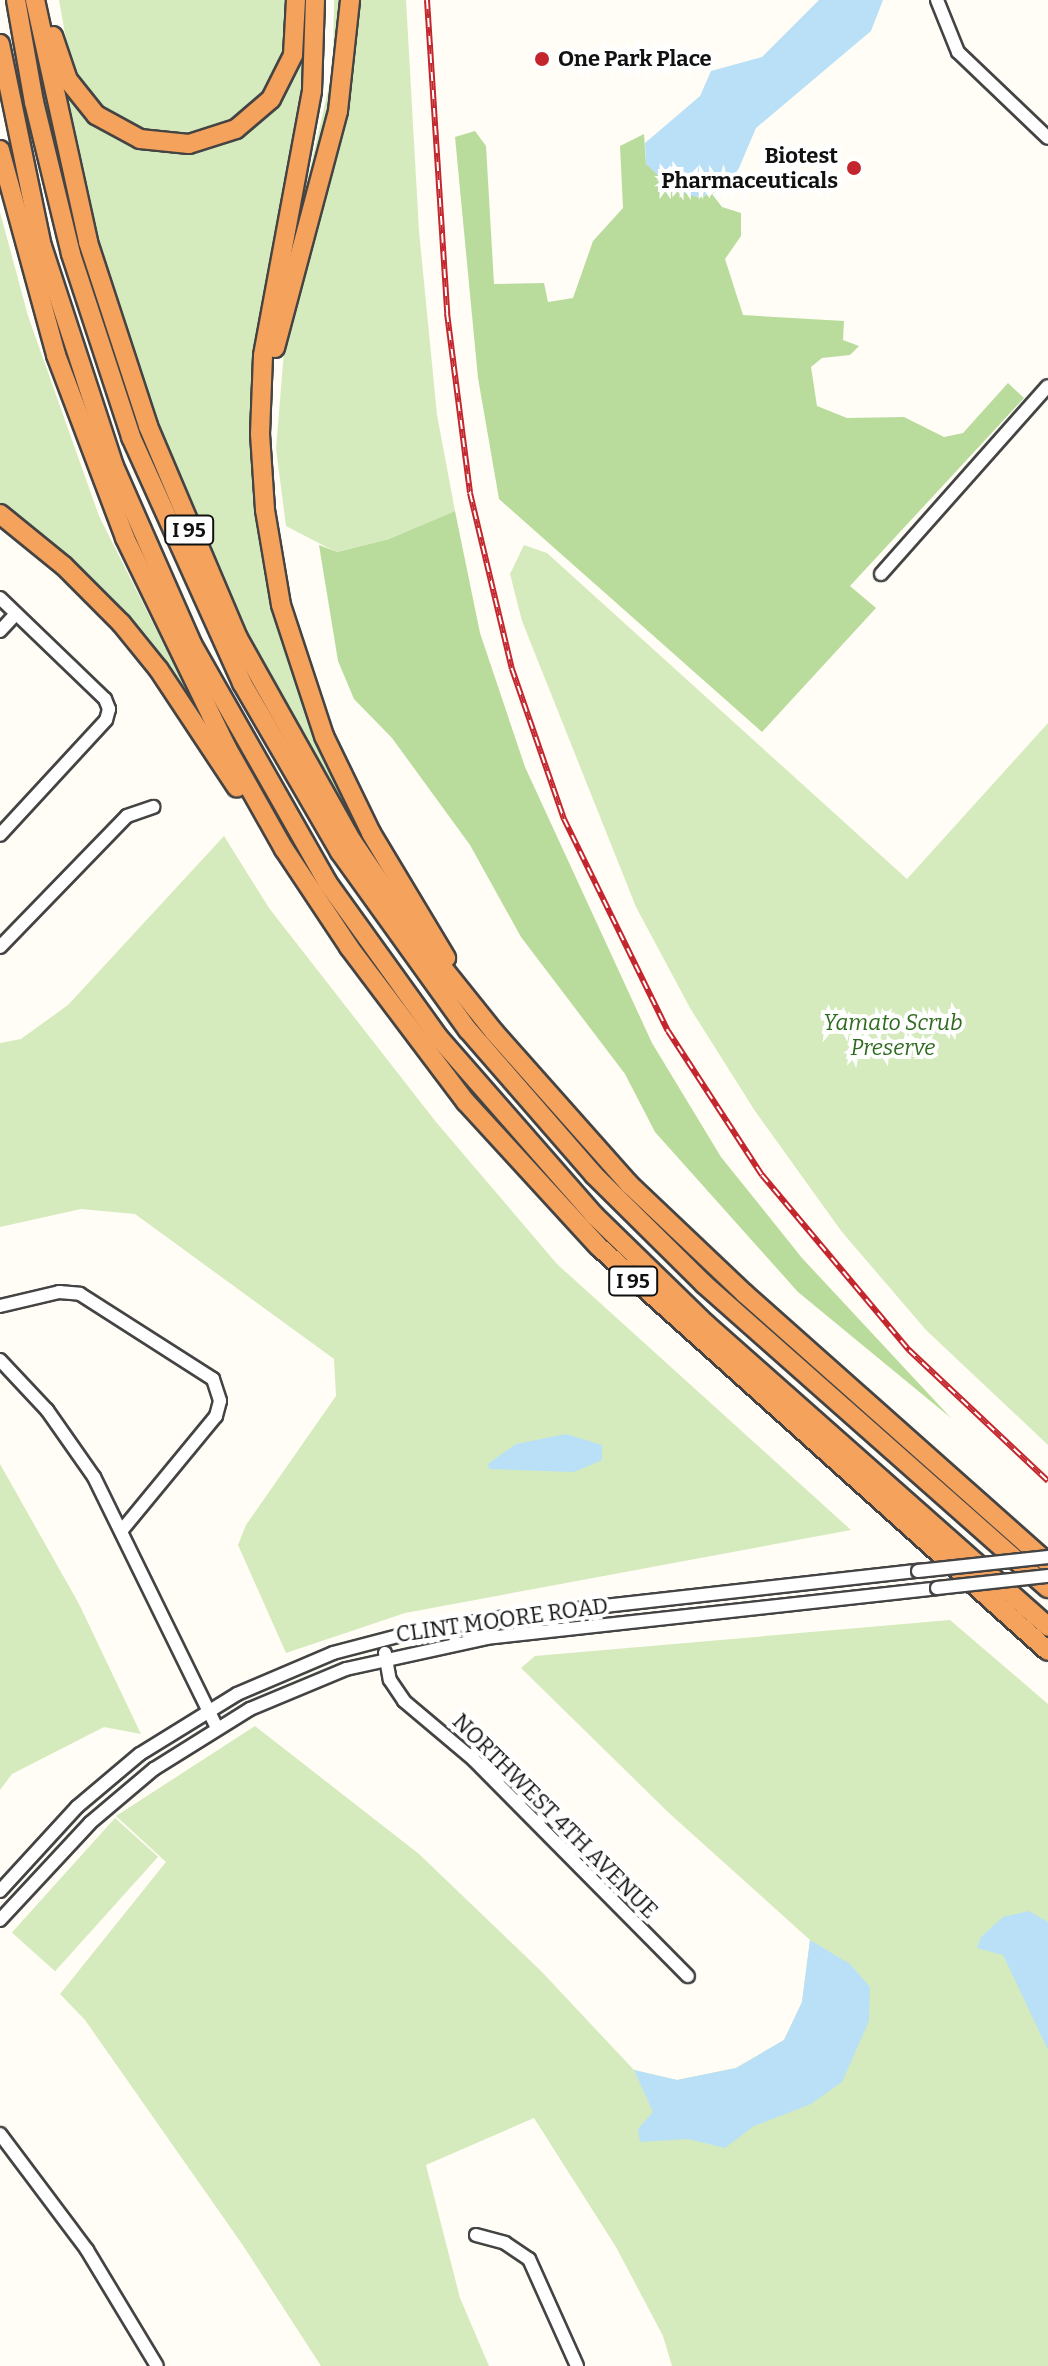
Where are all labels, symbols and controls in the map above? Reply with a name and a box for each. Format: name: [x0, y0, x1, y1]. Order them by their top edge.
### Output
place label: One Park Place: [558, 46, 712, 72]
marker: One Park Place: [533, 50, 551, 68]
place label: Biotest Pharmaceuticals: [661, 142, 838, 194]
marker: Biotest Pharmaceuticals: [845, 159, 863, 177]
road number: I 95: [163, 514, 215, 546]
park label: Yamato Scrub Preserve: [823, 1009, 963, 1060]
road number: I 95: [607, 1265, 659, 1297]
street label: CLINT MOORE ROAD: [394, 1592, 610, 1648]
street label: NORTHWEST 4TH AVENUE: [447, 1708, 663, 1924]

